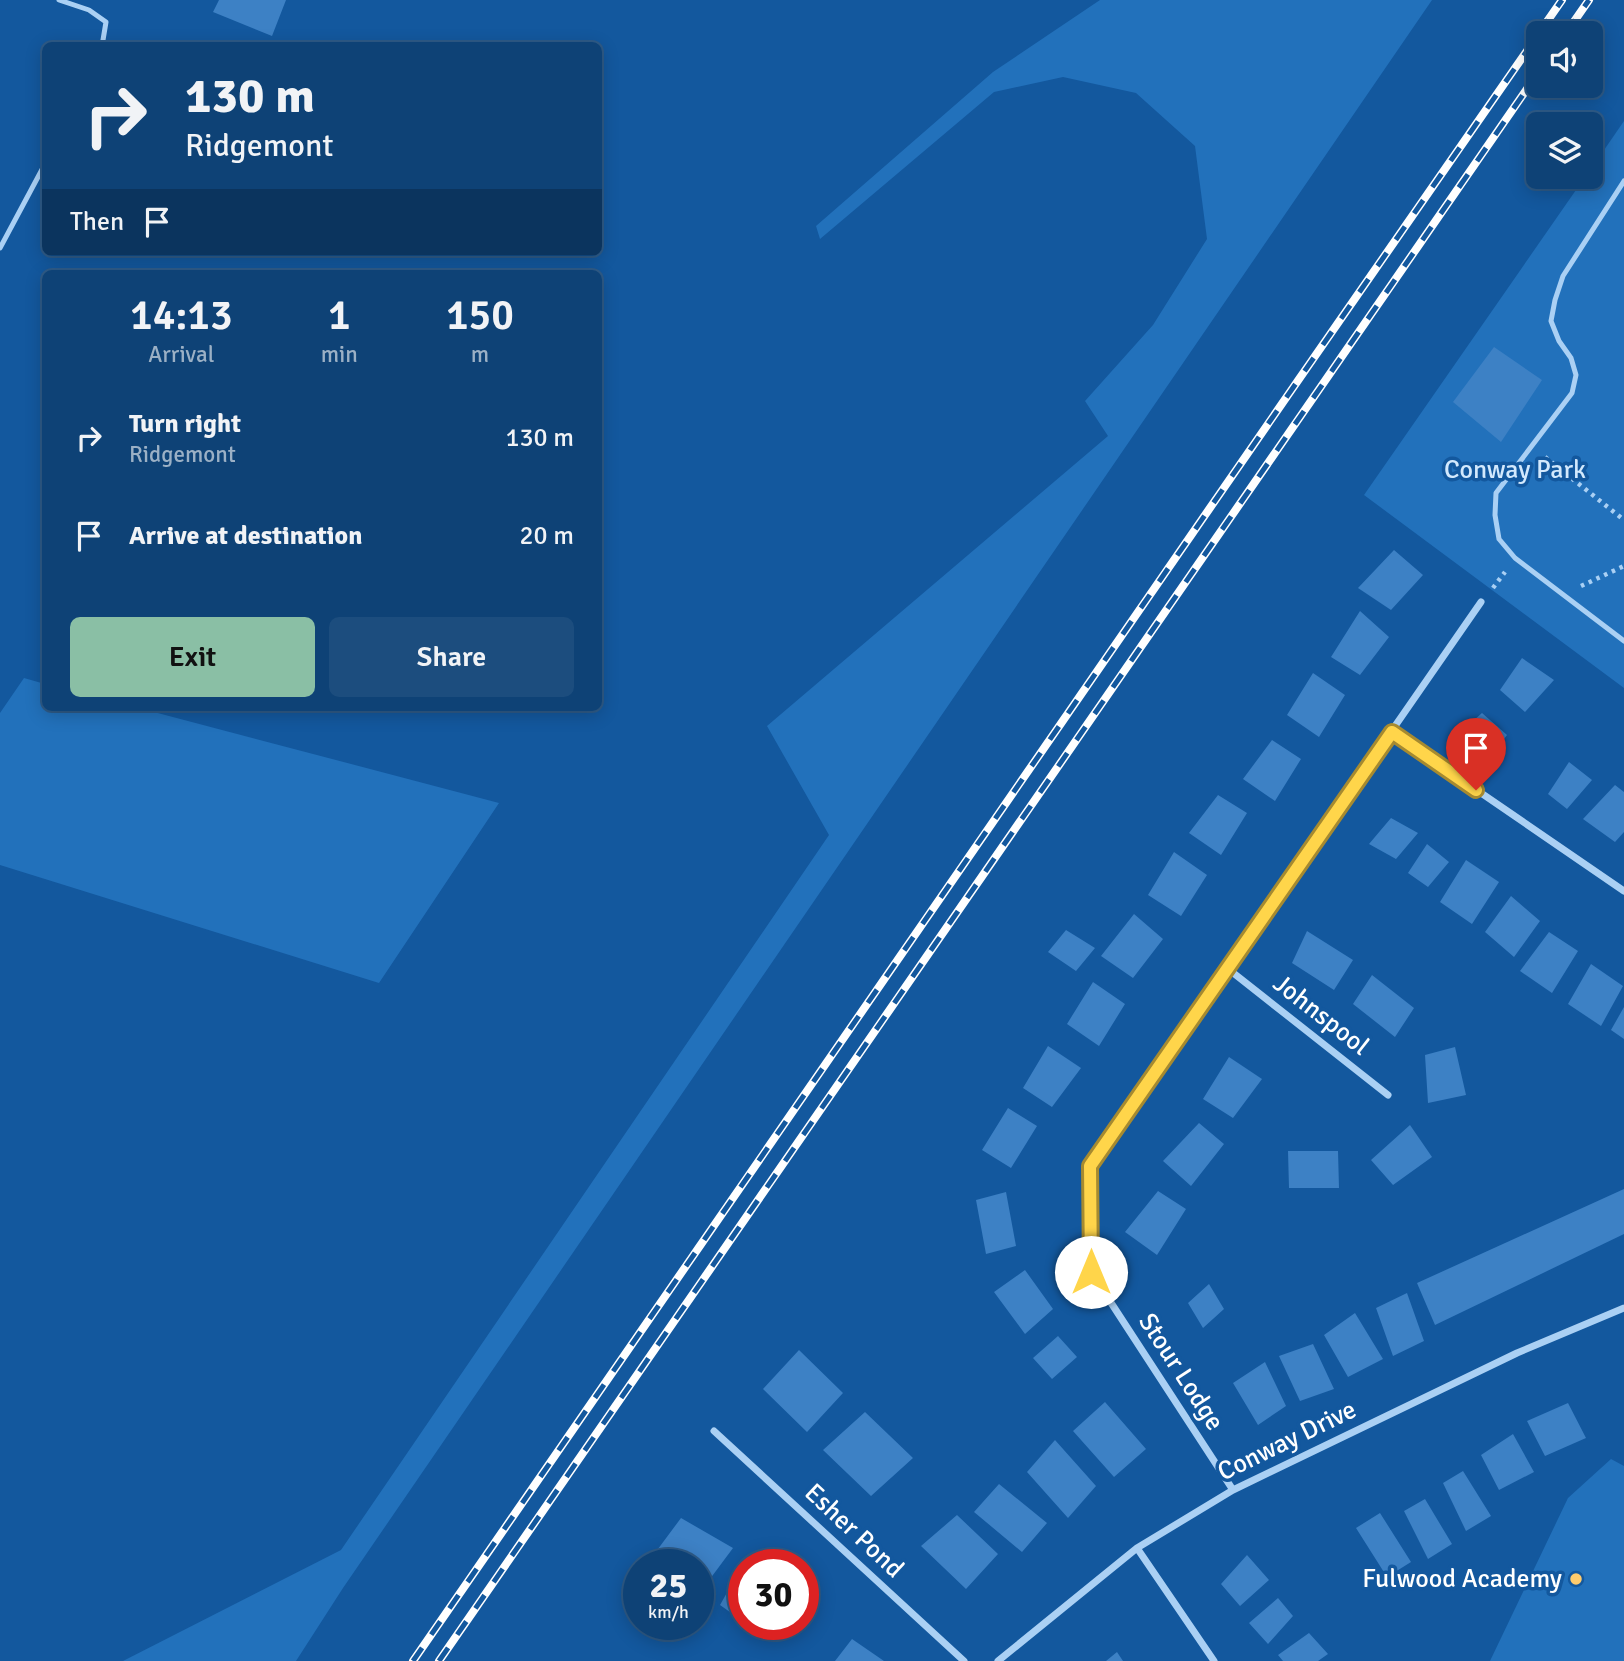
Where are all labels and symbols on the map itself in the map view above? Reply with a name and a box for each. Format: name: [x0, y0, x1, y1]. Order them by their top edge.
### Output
park label: Conway Park: [1444, 454, 1586, 486]
pin: [1446, 718, 1506, 790]
street label: Johnspool: [1266, 967, 1376, 1063]
position arrow: [1054, 1235, 1128, 1309]
street label: Stour Lodge: [1131, 1307, 1231, 1437]
street label: Conway Drive: [1212, 1394, 1362, 1488]
street label: Esher Pond: [798, 1477, 910, 1585]
speed limit sign: 30: [728, 1549, 819, 1640]
place label: Fulwood Academy: [1362, 1563, 1562, 1595]
marker: Fulwood Academy: [1568, 1571, 1584, 1587]

